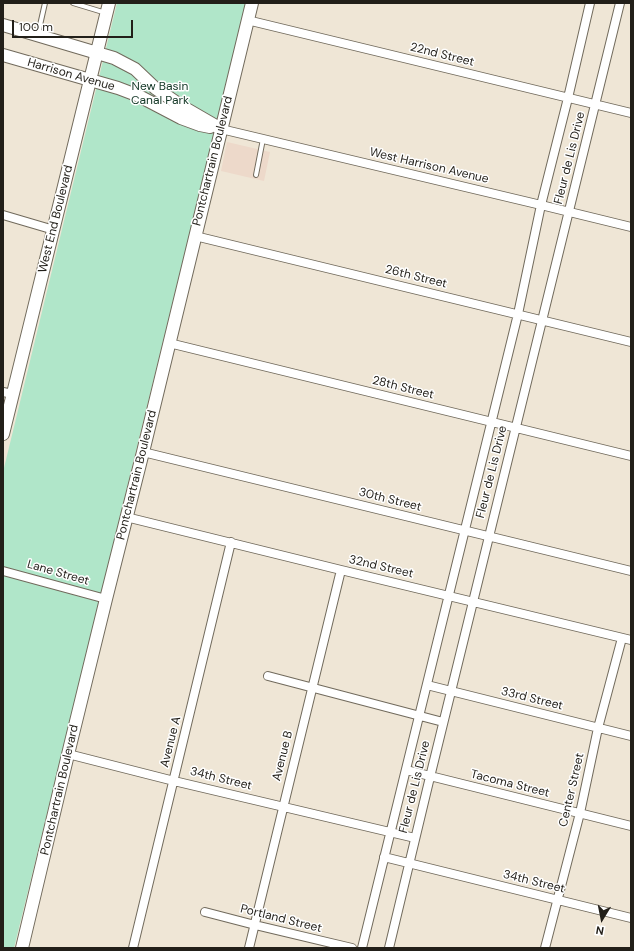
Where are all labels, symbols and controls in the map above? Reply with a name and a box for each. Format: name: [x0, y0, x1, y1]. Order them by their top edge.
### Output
scale bar: [14, 12, 135, 38]
text: 100 m: [19, 19, 53, 35]
street label: 22nd Street: [409, 40, 475, 70]
street label: Harrison Avenue: [26, 56, 116, 94]
park label: New Basin Canal Park: [131, 80, 189, 108]
street label: Pontchartrain Boulevard: [190, 95, 236, 227]
street label: Fleur de Lis Drive: [552, 110, 588, 206]
street label: West Harrison Avenue: [368, 145, 490, 187]
street label: West End Boulevard: [36, 164, 76, 274]
street label: 26th Street: [384, 262, 448, 292]
street label: 28th Street: [371, 373, 435, 403]
street label: Pontchartrain Boulevard: [114, 409, 160, 541]
street label: Fleur de Lis Drive: [474, 424, 510, 520]
street label: 30th Street: [357, 485, 423, 515]
street label: 32nd Street: [347, 553, 415, 581]
street label: Lane Street: [25, 557, 91, 589]
street label: 33rd Street: [500, 684, 564, 714]
street label: Avenue A: [158, 715, 184, 769]
street label: Pontchartrain Boulevard: [38, 723, 82, 857]
street label: Avenue B: [270, 729, 296, 783]
street label: Fleur de Lis Drive: [397, 739, 433, 835]
street label: Center Street: [557, 752, 587, 828]
street label: 34th Street: [189, 764, 253, 794]
street label: Tacoma Street: [469, 767, 551, 801]
street label: 34th Street: [502, 867, 566, 897]
north arrow: [582, 899, 622, 939]
street label: Portland Street: [239, 902, 323, 936]
text: N: [595, 923, 605, 938]

